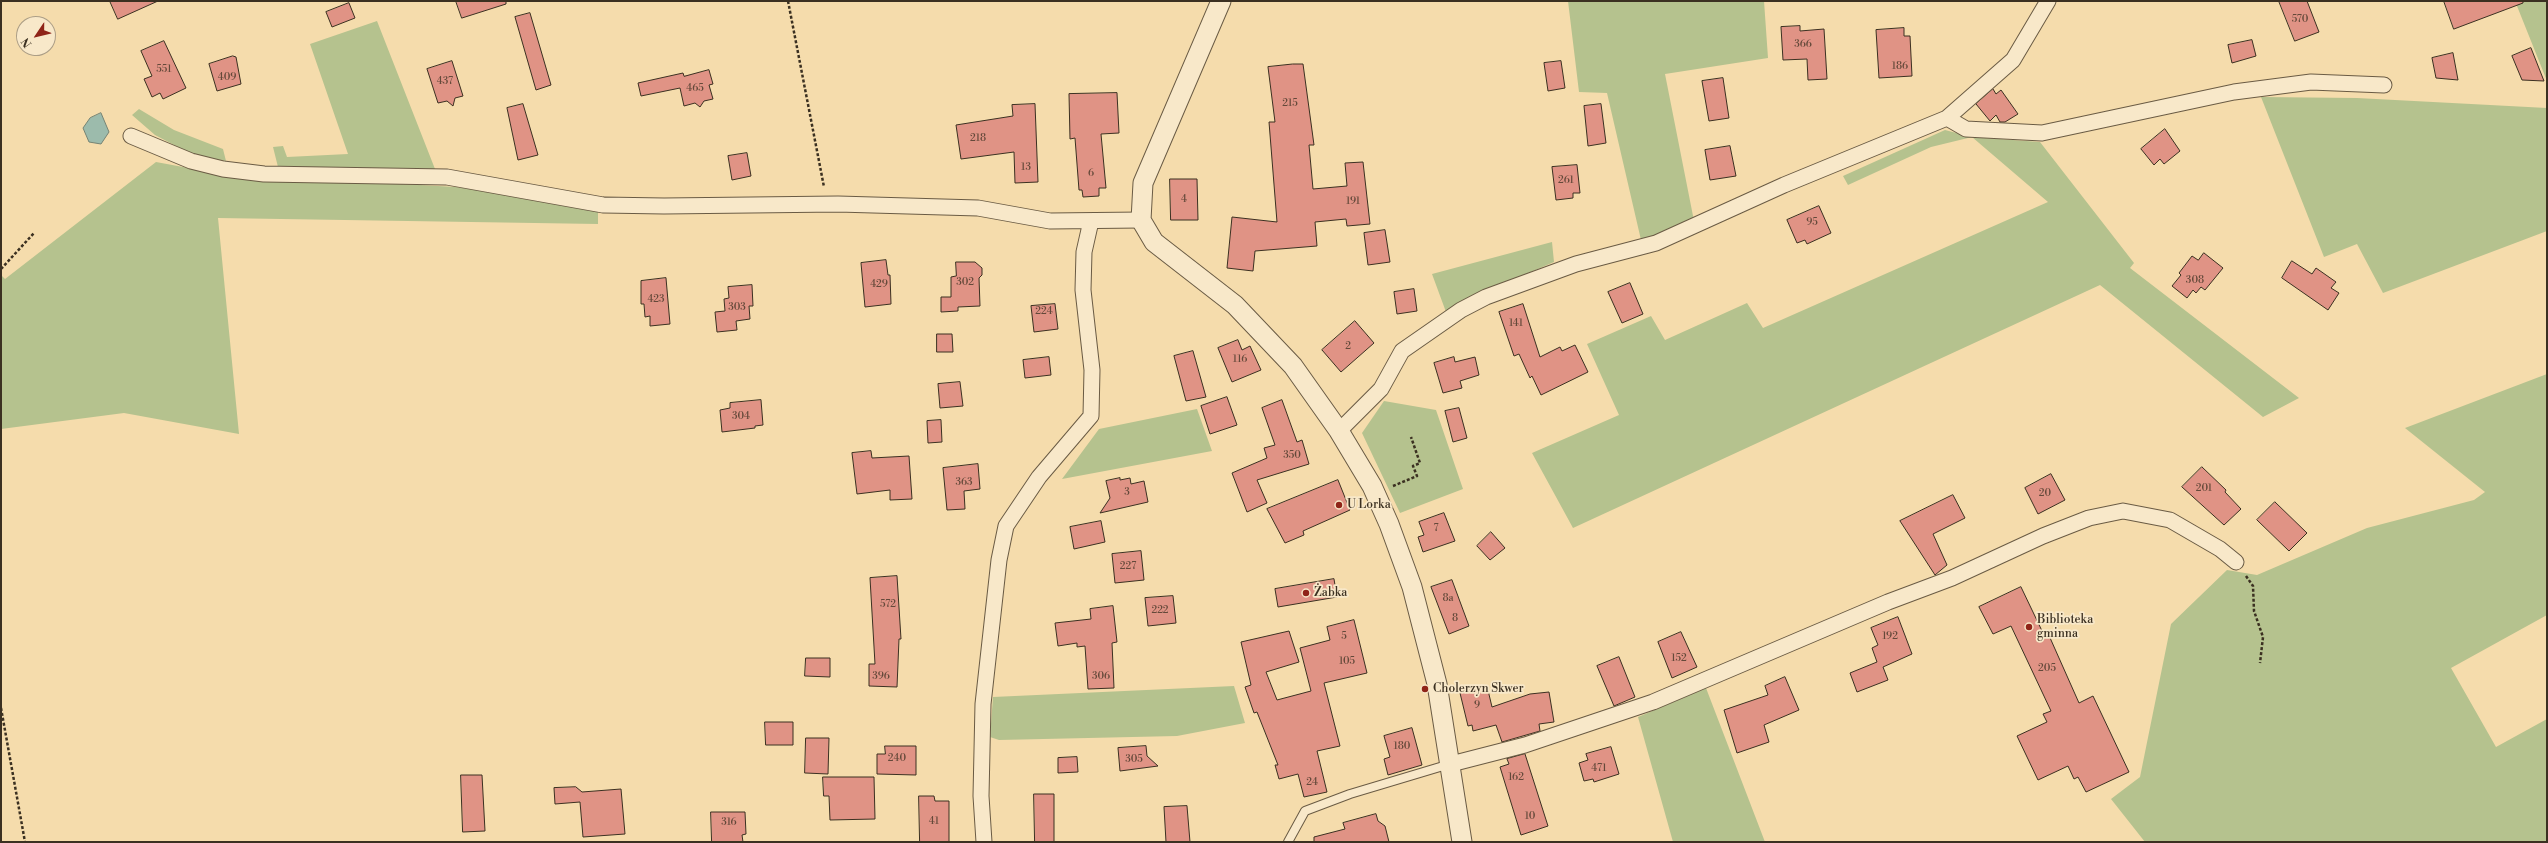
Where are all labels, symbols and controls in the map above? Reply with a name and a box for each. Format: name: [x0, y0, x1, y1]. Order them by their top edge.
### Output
house number: 570: [2292, 14, 2308, 26]
north arrow: [16, 16, 56, 56]
text: N: [19, 35, 35, 50]
house number: 366: [1794, 39, 1812, 51]
house number: 186: [1892, 61, 1908, 73]
house number: 551: [156, 64, 172, 76]
house number: 409: [218, 72, 236, 84]
house number: 437: [437, 76, 453, 88]
house number: 465: [686, 83, 704, 95]
house number: 215: [1282, 98, 1298, 110]
house number: 218: [970, 133, 986, 145]
house number: 13: [1021, 162, 1031, 174]
house number: 6: [1088, 168, 1094, 180]
house number: 261: [1558, 175, 1574, 187]
house number: 4: [1181, 194, 1187, 206]
house number: 191: [1346, 196, 1360, 208]
house number: 95: [1806, 217, 1818, 229]
house number: 308: [2186, 275, 2204, 287]
house number: 302: [956, 277, 974, 289]
house number: 429: [870, 279, 888, 291]
house number: 423: [647, 294, 665, 306]
house number: 303: [728, 302, 746, 314]
house number: 224: [1035, 306, 1053, 318]
house number: 141: [1509, 318, 1523, 330]
house number: 2: [1345, 341, 1351, 353]
house number: 116: [1233, 354, 1247, 366]
house number: 304: [732, 411, 750, 423]
house number: 350: [1283, 450, 1301, 462]
house number: 363: [955, 477, 973, 489]
house number: 201: [2196, 483, 2212, 495]
house number: 3: [1124, 487, 1130, 499]
house number: 20: [2039, 488, 2051, 500]
place label: U Lorka: [1347, 498, 1391, 512]
marker: U Lorka: [1334, 500, 1344, 510]
house number: 7: [1433, 523, 1439, 535]
house number: 227: [1120, 561, 1136, 573]
place label: Żabka: [1314, 586, 1347, 600]
marker: Żabka: [1301, 588, 1311, 598]
house number: 8a: [1442, 593, 1454, 605]
house number: 572: [880, 599, 896, 611]
house number: 222: [1151, 605, 1169, 617]
house number: 8: [1452, 613, 1458, 625]
place label: Biblioteka gminna: [2037, 613, 2093, 641]
marker: Biblioteka gminna: [2024, 622, 2034, 632]
house number: 5: [1341, 631, 1347, 643]
house number: 192: [1882, 631, 1898, 643]
house number: 152: [1671, 653, 1687, 665]
house number: 105: [1339, 656, 1355, 668]
house number: 205: [2038, 663, 2056, 675]
house number: 396: [872, 671, 890, 683]
house number: 306: [1092, 671, 1110, 683]
place label: Cholerzyn Skwer: [1433, 682, 1524, 696]
marker: Cholerzyn Skwer: [1420, 684, 1430, 694]
house number: 9: [1474, 700, 1480, 712]
house number: 180: [1394, 741, 1410, 753]
house number: 240: [888, 753, 906, 765]
house number: 305: [1125, 754, 1143, 766]
house number: 471: [1591, 763, 1607, 775]
house number: 162: [1508, 772, 1524, 784]
house number: 24: [1306, 777, 1318, 789]
house number: 10: [1525, 811, 1535, 823]
house number: 41: [929, 816, 939, 828]
house number: 316: [721, 817, 737, 829]

